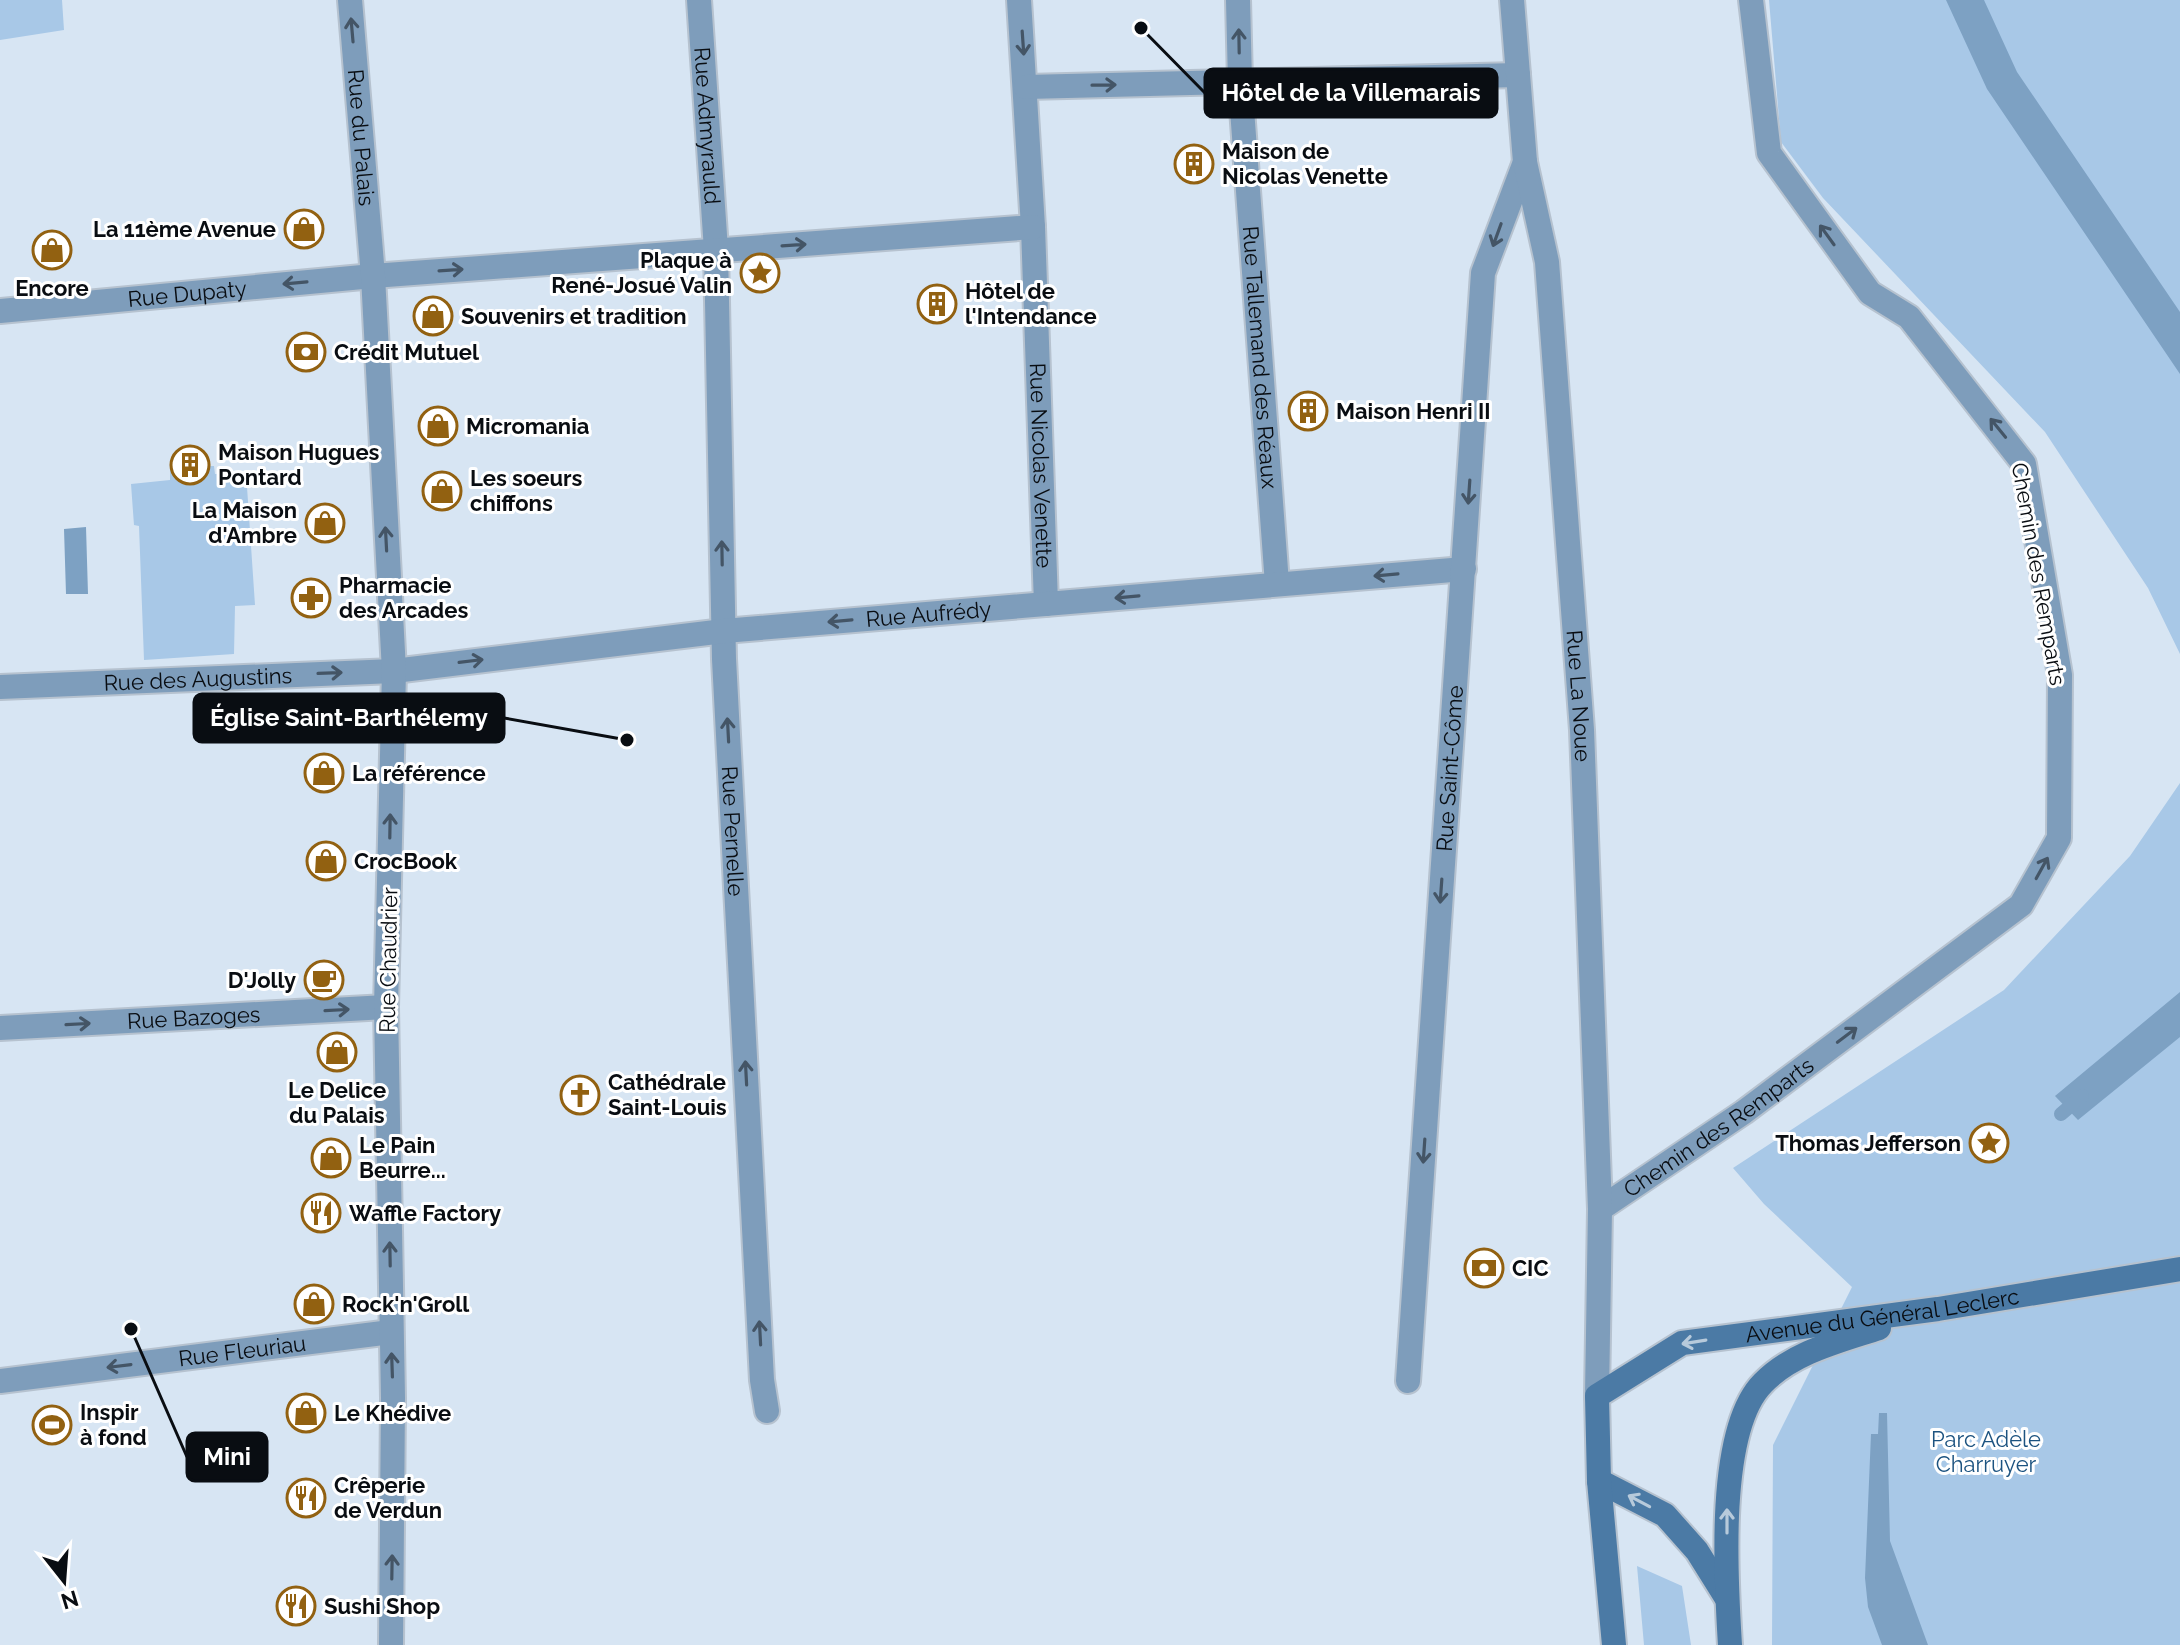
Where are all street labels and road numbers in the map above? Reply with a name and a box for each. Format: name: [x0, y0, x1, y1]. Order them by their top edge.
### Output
street label: Rue Admyrauld: [689, 46, 726, 205]
street label: Rue du Palais: [343, 68, 380, 207]
street label: Rue Tallemand des Réaux: [1238, 225, 1283, 490]
street label: Rue Dupaty: [127, 275, 248, 312]
street label: Rue Nicolas Venette: [1025, 362, 1058, 569]
street label: Chemin des Remparts: [2007, 461, 2071, 687]
street label: Rue Aufrédy: [865, 596, 992, 632]
street label: Rue La Noue: [1562, 629, 1596, 762]
street label: Rue des Augustins: [103, 662, 293, 696]
street label: Rue Saint-Côme: [1431, 684, 1468, 852]
street label: Rue Pernelle: [717, 765, 749, 897]
street label: Rue Chaudrier: [374, 887, 402, 1033]
street label: Rue Bazoges: [126, 1001, 261, 1034]
street label: Chemin des Remparts: [1619, 1052, 1818, 1202]
street label: Avenue du Général Leclerc: [1744, 1283, 2021, 1347]
street label: Rue Fleuriau: [177, 1330, 307, 1372]

